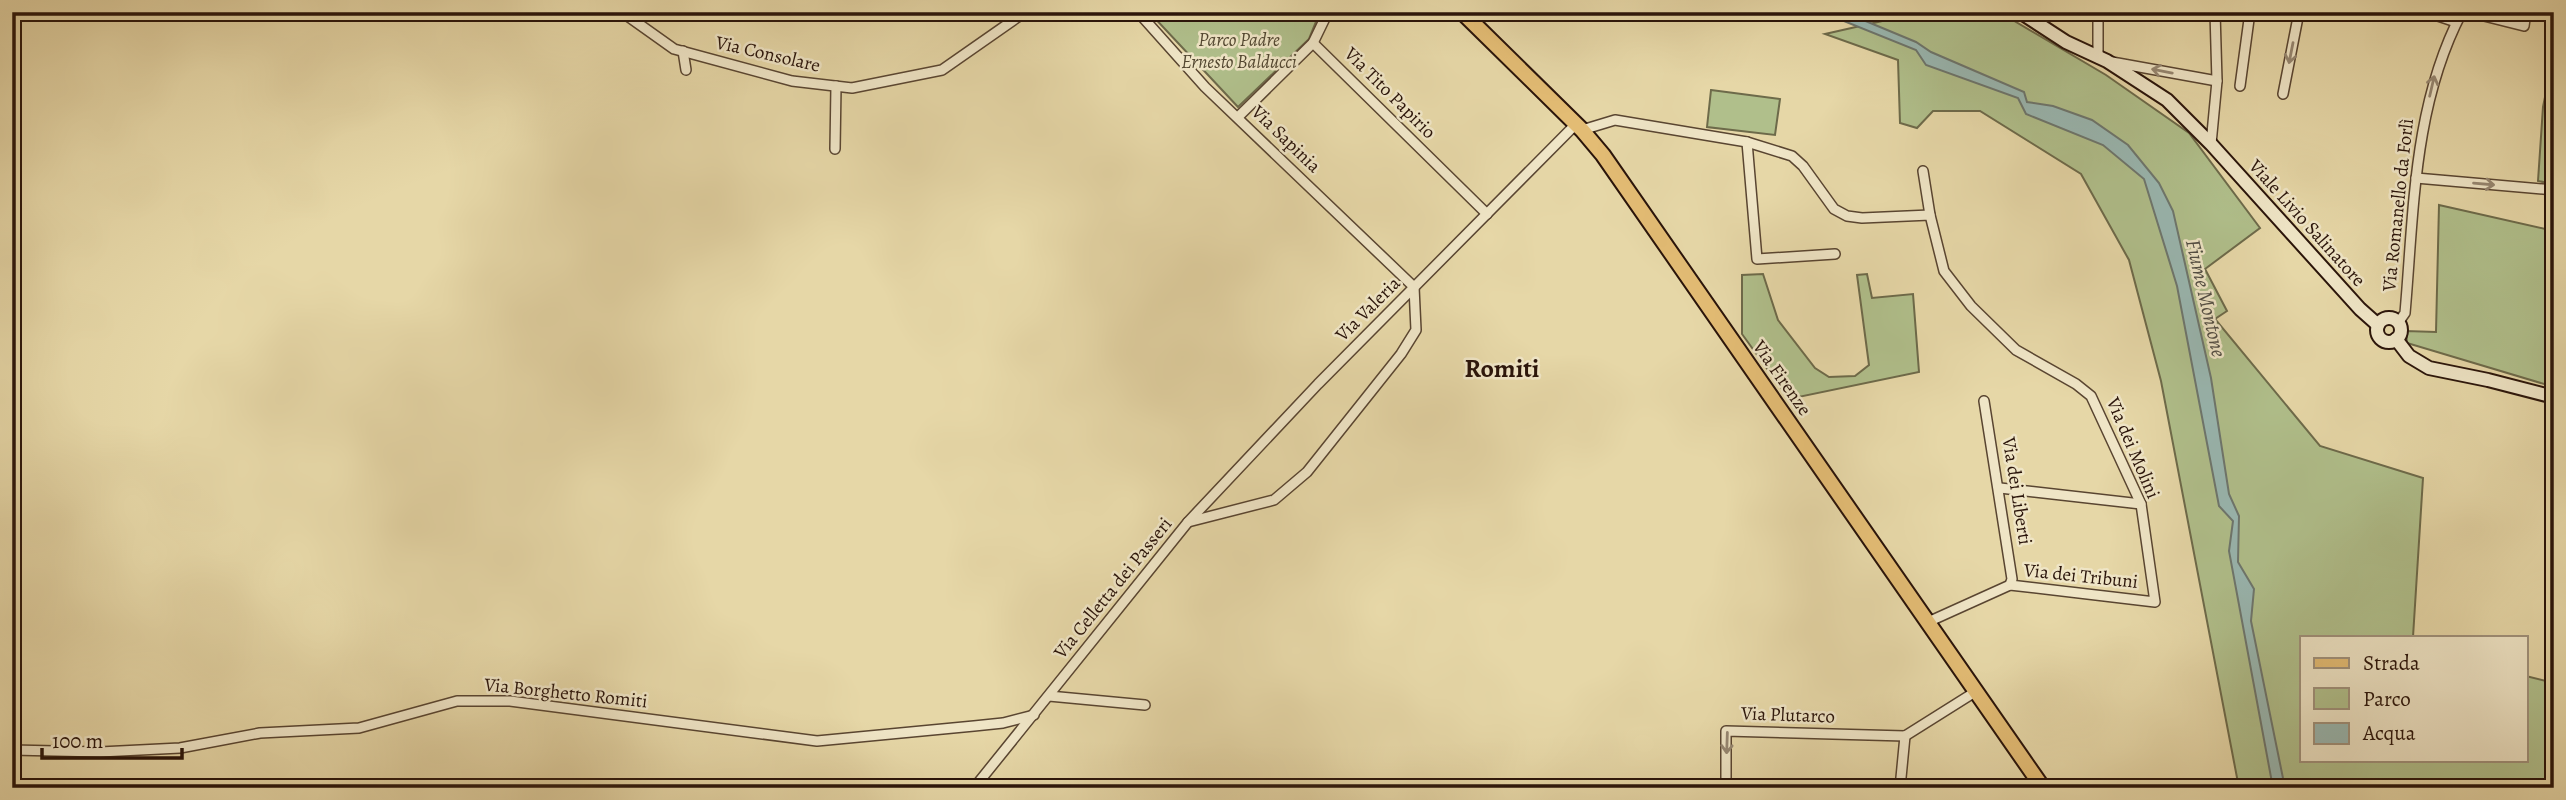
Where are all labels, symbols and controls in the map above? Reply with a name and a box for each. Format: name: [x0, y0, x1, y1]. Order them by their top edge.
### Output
park label: Parco Padre Ernesto Balducci: [1181, 27, 1297, 75]
street label: Via Consolare: [712, 29, 823, 79]
street label: Via Tito Papirio: [1338, 41, 1442, 145]
one-way arrow: [2284, 41, 2298, 64]
one-way arrow: [2151, 64, 2174, 77]
one-way arrow: [2426, 76, 2439, 98]
street label: Via Sapinia: [1245, 99, 1327, 179]
street label: Via Romanello da Forlì: [2376, 117, 2420, 294]
street label: Viale Livio Salinatore: [2242, 153, 2371, 292]
one-way arrow: [2473, 178, 2495, 191]
water label: Fiume Montone: [2179, 236, 2233, 360]
street label: Via Valeria: [1329, 271, 1406, 348]
street label: Via Firenze: [1746, 334, 1818, 421]
district label: Romiti: [1465, 351, 1539, 386]
street label: Via dei Molini: [2100, 392, 2166, 503]
street label: Via dei Liberti: [1996, 434, 2038, 547]
street label: Via Celletta dei Passeri: [1047, 512, 1178, 665]
street label: Via dei Tribuni: [2022, 557, 2139, 595]
legend: [2300, 636, 2528, 762]
text: Strada: [2363, 649, 2420, 677]
street label: Via Borghetto Romiti: [482, 671, 649, 714]
text: Parco: [2363, 685, 2411, 713]
street label: Via Plutarco: [1740, 700, 1835, 730]
scale bar: [42, 716, 182, 760]
text: Acqua: [2362, 719, 2416, 747]
text: 100 m: [52, 727, 103, 755]
one-way arrow: [1720, 731, 1733, 754]

